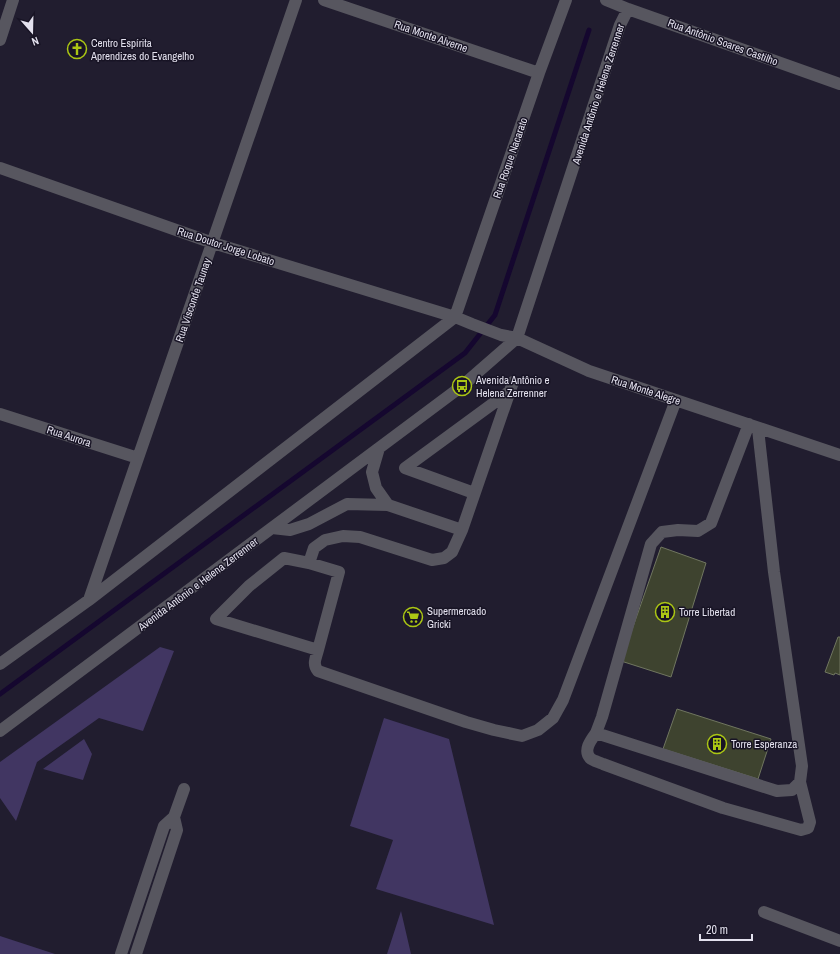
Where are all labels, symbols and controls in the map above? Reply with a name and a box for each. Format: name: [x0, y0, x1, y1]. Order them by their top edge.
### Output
north arrow: [12, 12, 52, 52]
street label: Rua Antônio Soares Castilho: [666, 16, 780, 68]
street label: Rua Monte Alverne: [392, 17, 470, 55]
street label: Avenida Antônio e Helena Zerrenner: [568, 22, 627, 167]
text: N: [30, 34, 41, 49]
place label: Centro Espírita Aprendizes do Evangelho: [90, 36, 194, 63]
church icon: Centro Espírita Aprendizes do Evangelho: [66, 38, 88, 60]
street label: Rua Roque Nacarato: [490, 116, 530, 200]
street label: Rua Doutor Jorge Lobato: [176, 224, 276, 268]
street label: Rua Visconde Taunay: [172, 256, 214, 344]
street label: Rua Monte Alegre: [609, 372, 683, 408]
place label: Avenida Antônio e Helena Zerrenner: [475, 373, 550, 400]
bus stop icon: Avenida Antônio e Helena Zerrenner: [451, 375, 473, 397]
street label: Rua Aurora: [45, 422, 93, 450]
street label: Avenida Antônio e Helena Zerrenner: [134, 534, 261, 634]
building icon: Torre Libertad: [654, 601, 676, 623]
place label: Supermercado Gricki: [427, 604, 486, 631]
place label: Torre Libertad: [679, 605, 735, 619]
supermarket icon: Supermercado Gricki: [402, 606, 424, 628]
building icon: Torre Esperanza: [706, 733, 728, 755]
place label: Torre Esperanza: [731, 737, 797, 751]
scale bar: [700, 916, 752, 942]
text: 20 m: [706, 922, 728, 938]

